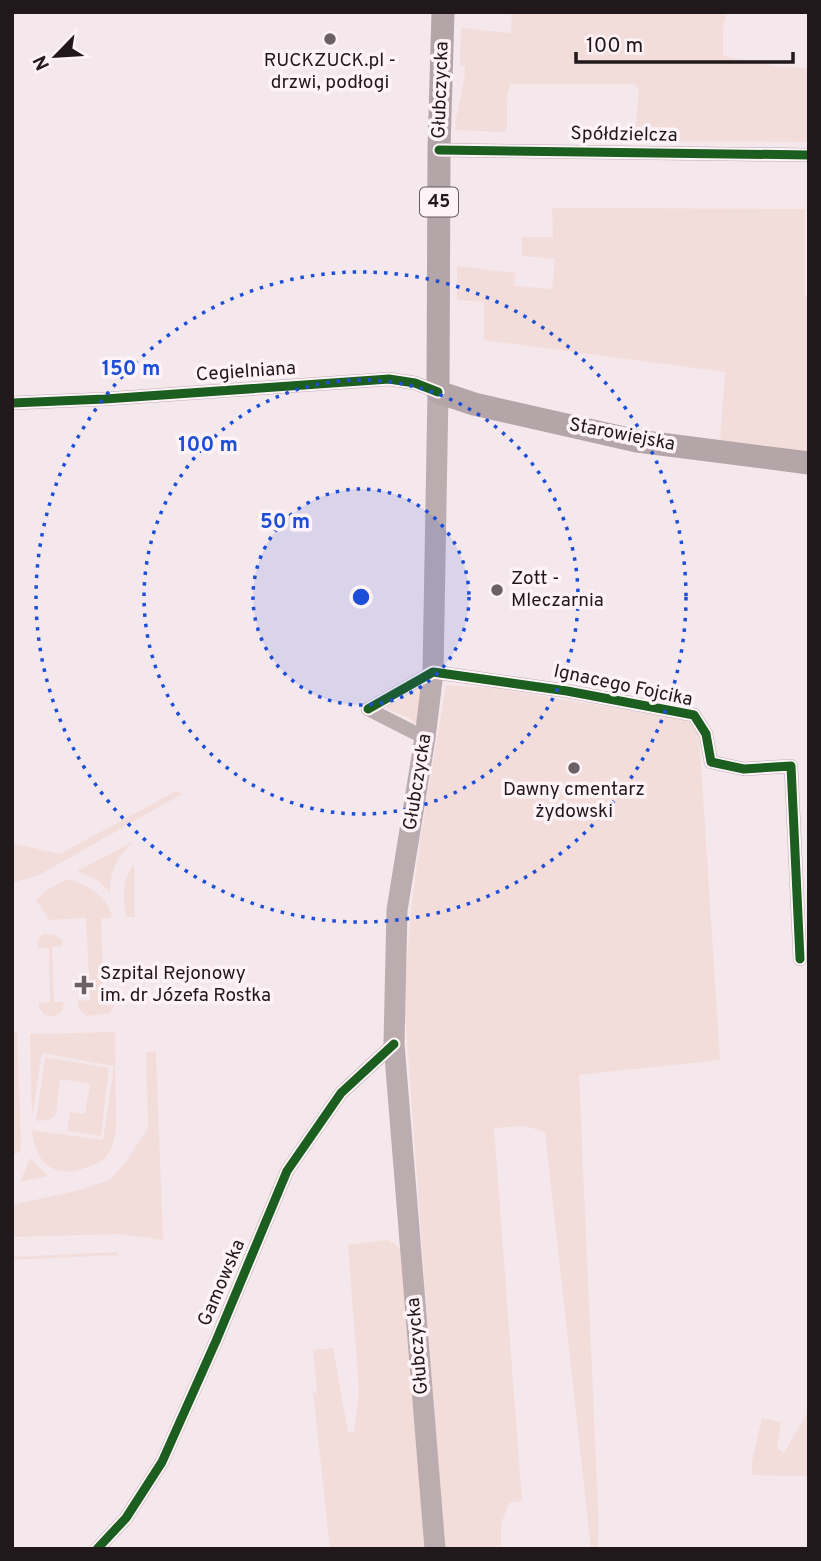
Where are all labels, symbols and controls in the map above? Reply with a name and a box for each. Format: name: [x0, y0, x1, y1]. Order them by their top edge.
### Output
north arrow: [21, 21, 91, 91]
scale bar: [576, 21, 793, 65]
marker: RUCKZUCK.pl - drzwi, podłogi: [322, 31, 338, 47]
text: 100 m: [586, 33, 643, 60]
street label: Głubczycka: [427, 41, 455, 139]
place label: RUCKZUCK.pl - drzwi, podłogi: [264, 49, 396, 95]
text: N: [29, 51, 56, 74]
street label: Spółdzielcza: [570, 122, 678, 148]
road number: 45: [420, 188, 458, 216]
text: 150 m: [102, 356, 160, 383]
street label: Cegielniana: [195, 357, 297, 387]
street label: Starowiejska: [567, 413, 677, 457]
text: 100 m: [178, 432, 238, 459]
text: 50 m: [260, 509, 310, 536]
place label: Zott - Mleczarnia: [511, 567, 604, 613]
marker: Zott - Mleczarnia: [489, 582, 505, 598]
centre of rings: [349, 585, 373, 609]
street label: Ignacego Fojcika: [551, 660, 695, 712]
street label: Głubczycka: [399, 732, 437, 832]
marker: Dawny cmentarz żydowski: [566, 760, 582, 776]
place label: Dawny cmentarz żydowski: [503, 778, 645, 824]
place label: Szpital Rejonowy im. dr Józefa Rostka: [100, 962, 271, 1008]
marker: Szpital Rejonowy im. dr Józefa Rostka: [74, 975, 94, 995]
street label: Gamowska: [193, 1236, 251, 1330]
street label: Głubczycka: [402, 1296, 434, 1396]

